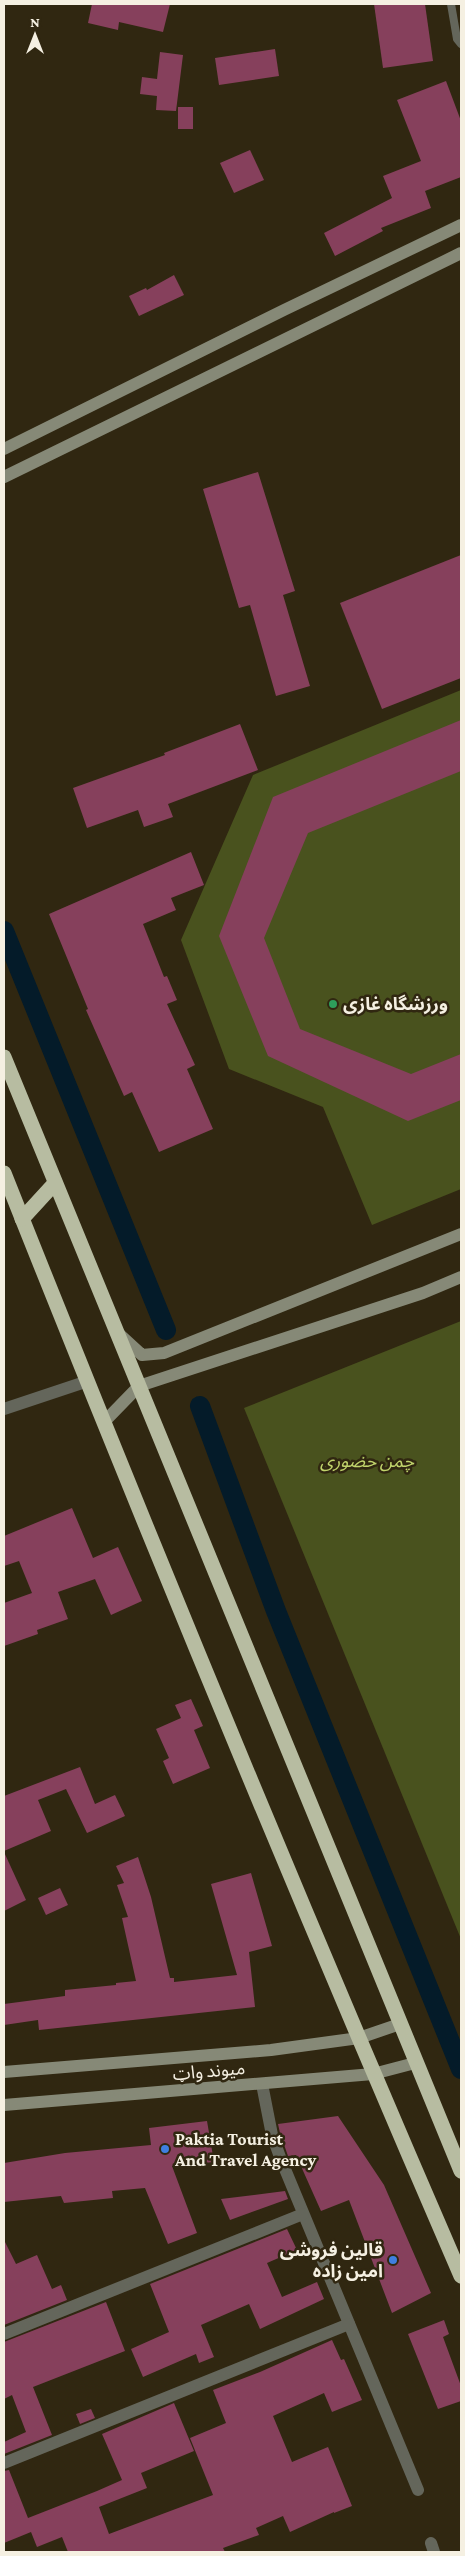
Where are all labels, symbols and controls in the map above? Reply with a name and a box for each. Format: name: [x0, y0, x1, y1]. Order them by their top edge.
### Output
north arrow: [10, 10, 60, 60]
text: N: [30, 14, 40, 30]
place label: ورزشگاه غازی: [343, 994, 448, 1015]
marker: ورزشگاه غازی: [327, 998, 339, 1010]
park label: چمن حضوری: [320, 1451, 414, 1473]
street label: میوند واټ: [172, 2058, 246, 2085]
place label: Paktia Tourist And Travel Agency: [174, 2129, 317, 2170]
marker: Paktia Tourist And Travel Agency: [159, 2143, 171, 2155]
place label: قالین فروشی امین زاده: [280, 2240, 383, 2282]
marker: قالین فروشی امین زاده: [387, 2254, 399, 2266]

